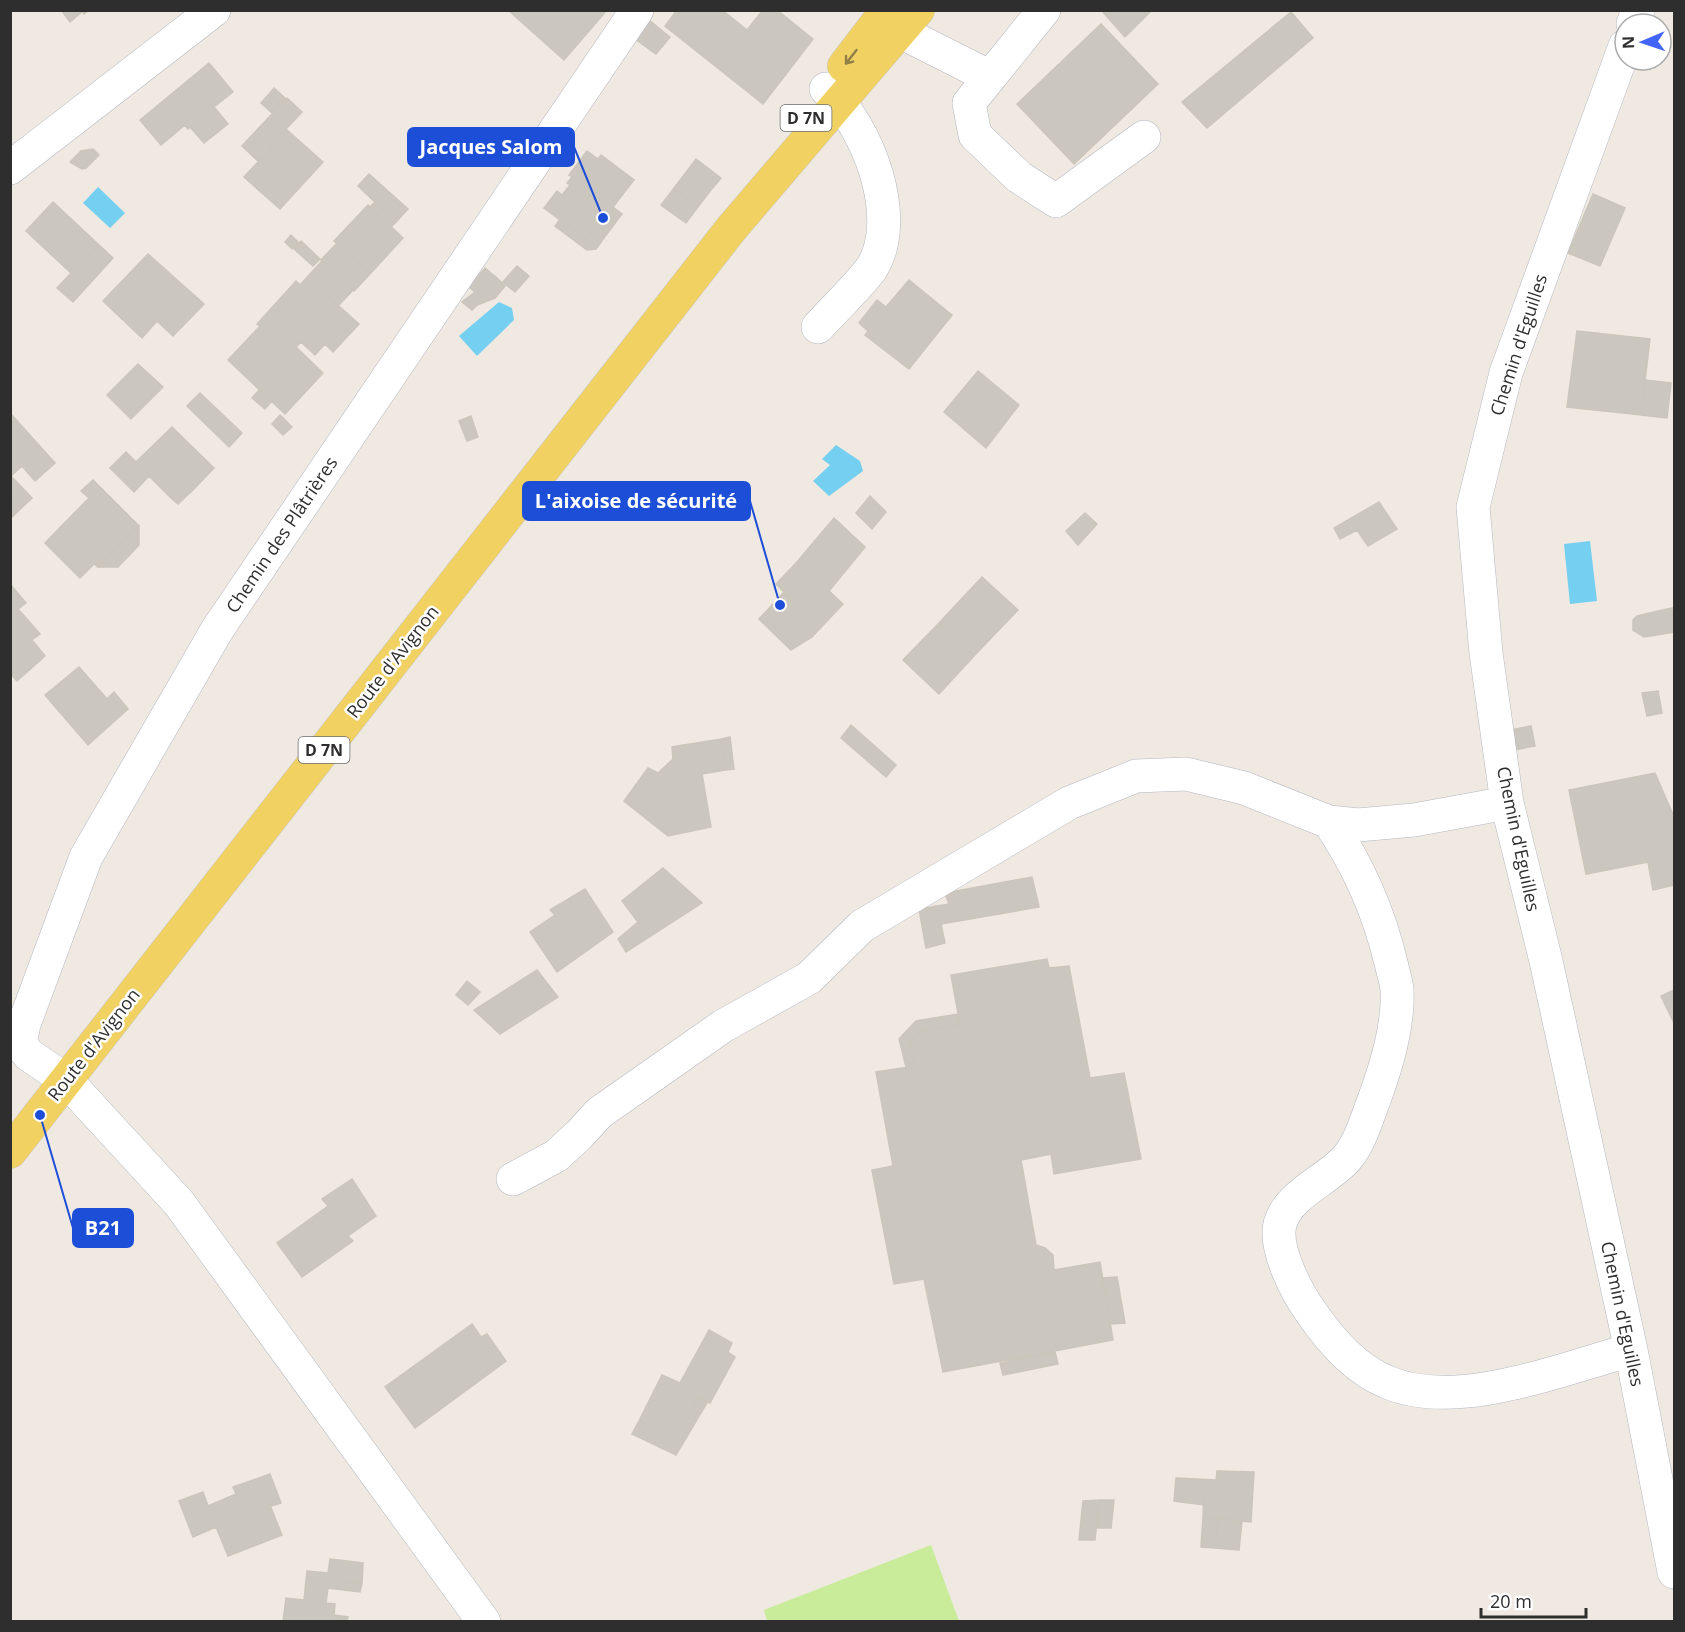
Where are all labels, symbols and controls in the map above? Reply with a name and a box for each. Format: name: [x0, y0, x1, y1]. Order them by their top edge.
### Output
north arrow: [1613, 12, 1673, 72]
text: N: [1617, 36, 1639, 49]
one-way arrow: [844, 48, 857, 64]
road number: D 7N: [780, 105, 832, 131]
callout: Jacques Salom: [408, 128, 574, 166]
text: Jacques Salom: [418, 133, 562, 160]
street label: Chemin d'Eguilles: [1484, 271, 1552, 419]
street label: Chemin des Plâtrières: [220, 452, 342, 617]
callout: L'aixoise de sécurité: [523, 482, 750, 520]
text: L'aixoise de sécurité: [535, 487, 737, 514]
street label: Route d'Avignon: [341, 600, 444, 723]
road number: D 7N: [298, 737, 350, 763]
street label: Chemin d'Eguilles: [1492, 764, 1546, 913]
street label: Route d'Avignon: [42, 983, 145, 1106]
callout: B21: [73, 1209, 133, 1247]
text: B21: [85, 1214, 121, 1241]
street label: Chemin d'Eguilles: [1596, 1239, 1650, 1388]
scale bar: [1481, 1581, 1586, 1619]
text: 20 m: [1490, 1589, 1532, 1613]

